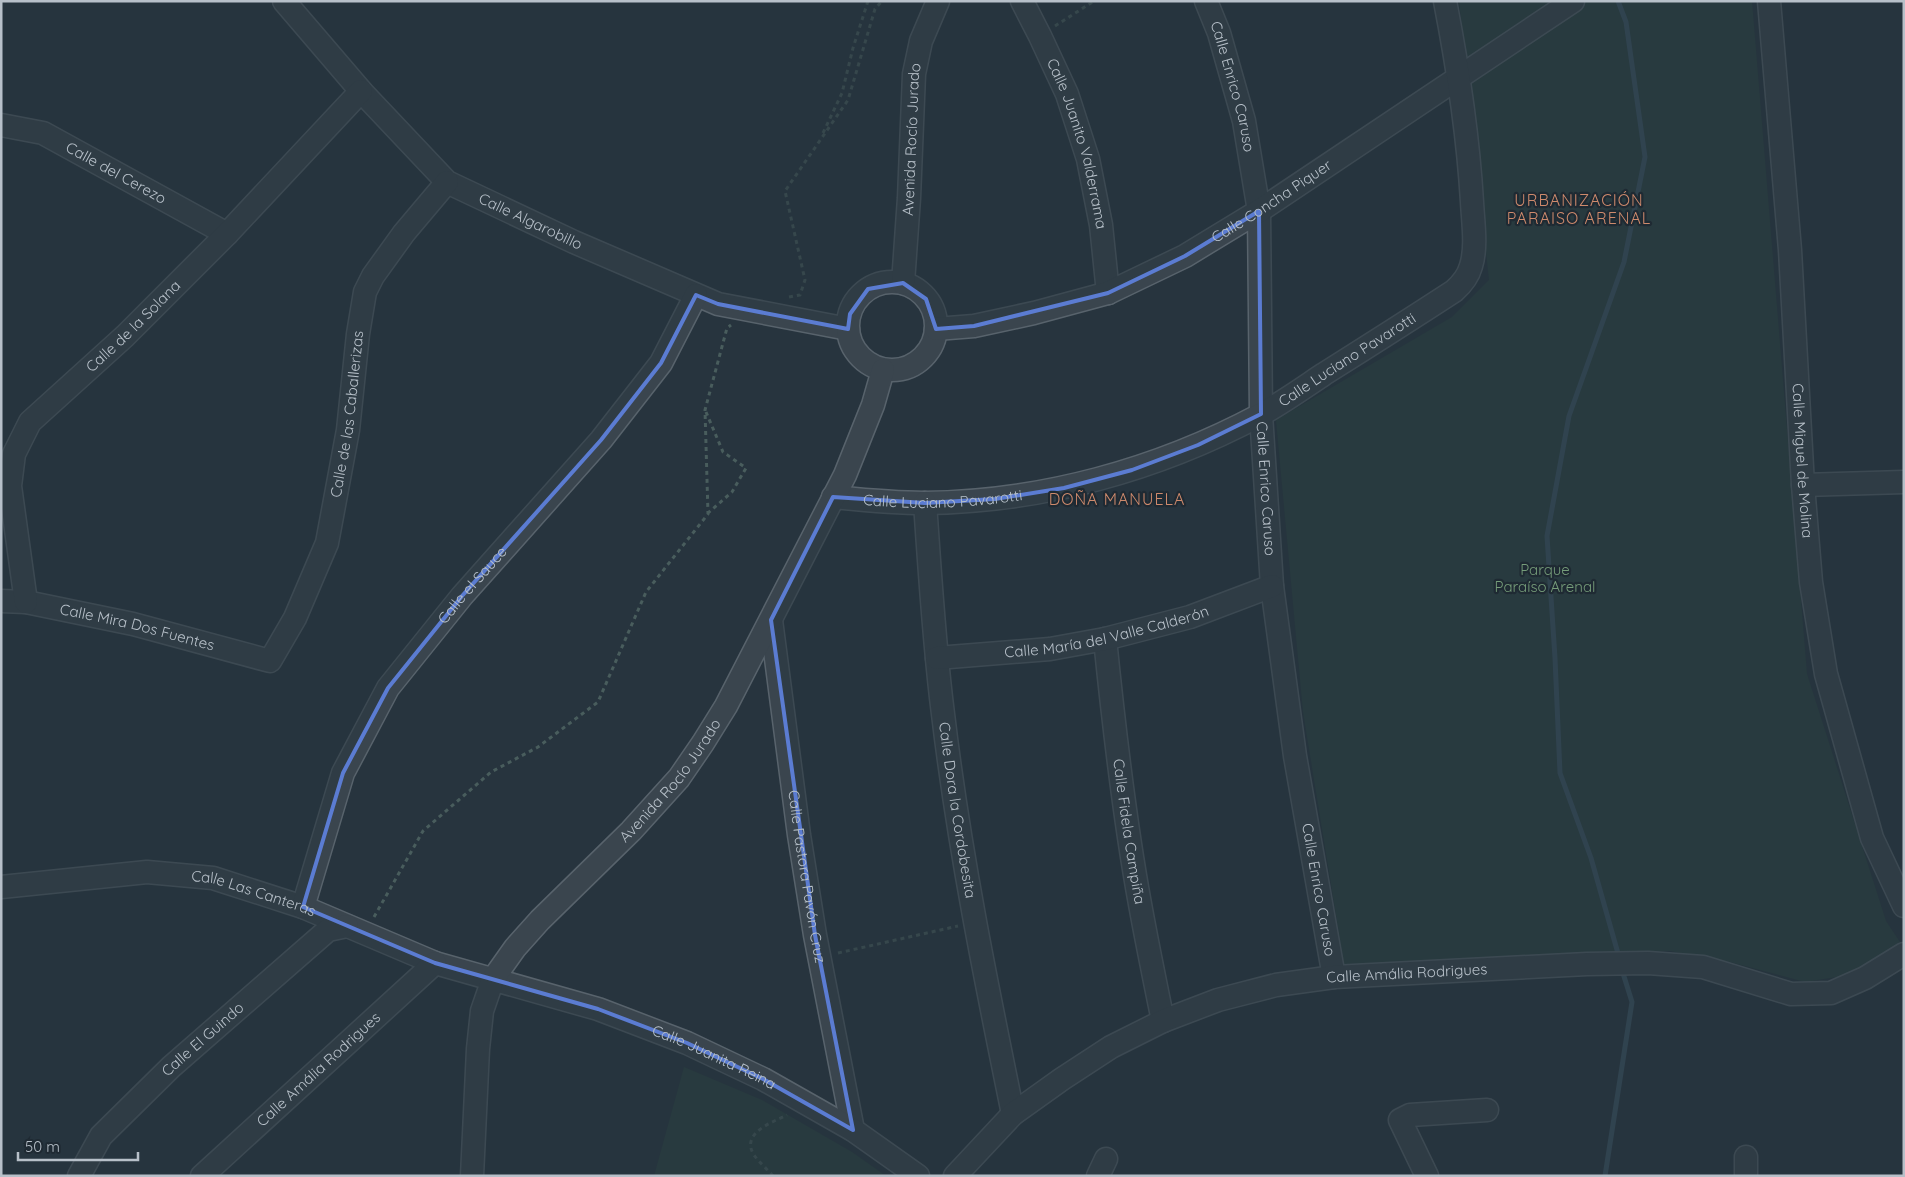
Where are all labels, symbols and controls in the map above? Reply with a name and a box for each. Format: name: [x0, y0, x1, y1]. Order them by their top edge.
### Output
street label: Calle Enrico Caruso: [1206, 18, 1259, 153]
street label: Calle Juanito Valderrama: [1043, 55, 1112, 231]
street label: Avenida Rocío Jurado: [898, 61, 925, 216]
street label: Calle del Cerezo: [63, 137, 170, 208]
street label: Calle Concha Piquer: [1208, 155, 1335, 247]
street label: Calle Algarobillo: [476, 188, 585, 253]
district label: URBANIZACIÓN PARAISO ARENAL: [1507, 190, 1651, 228]
street label: Calle de la Solana: [82, 276, 184, 376]
street label: Calle Luciano Pavarotti: [1275, 308, 1419, 411]
street label: Calle de las Caballerizas: [326, 330, 367, 499]
street label: Calle Miguel de Molina: [1788, 383, 1817, 539]
street label: Calle Enrico Caruso: [1252, 421, 1280, 556]
street label: Calle Luciano Pavarotti: [863, 485, 1023, 512]
district label: DOÑA MANUELA: [1049, 489, 1185, 509]
street label: Calle el Sauce: [433, 542, 511, 628]
park label: Parque Paraíso Arenal: [1495, 560, 1595, 596]
street label: Calle Mira Dos Fuentes: [58, 599, 217, 655]
street label: Calle María del Valle Calderón: [1004, 601, 1211, 662]
street label: Avenida Rocío Jurado: [615, 715, 725, 846]
street label: Calle Dora la Cordobesita: [935, 721, 981, 900]
street label: Calle Fidela Campiña: [1109, 758, 1150, 906]
street label: Calle Pastora Pavón Cruz: [784, 789, 830, 965]
street label: Calle Enrico Caruso: [1298, 822, 1340, 958]
street label: Calle Las Canteras: [191, 866, 319, 920]
street label: Calle Amália Rodrigues: [1325, 959, 1488, 987]
street label: Calle El Guindo: [157, 998, 248, 1080]
street label: Calle Amália Rodrigues: [252, 1008, 384, 1130]
street label: Calle Juanita Reina: [650, 1021, 780, 1093]
scale bar: [18, 1130, 138, 1162]
text: 50 m: [25, 1137, 60, 1156]

